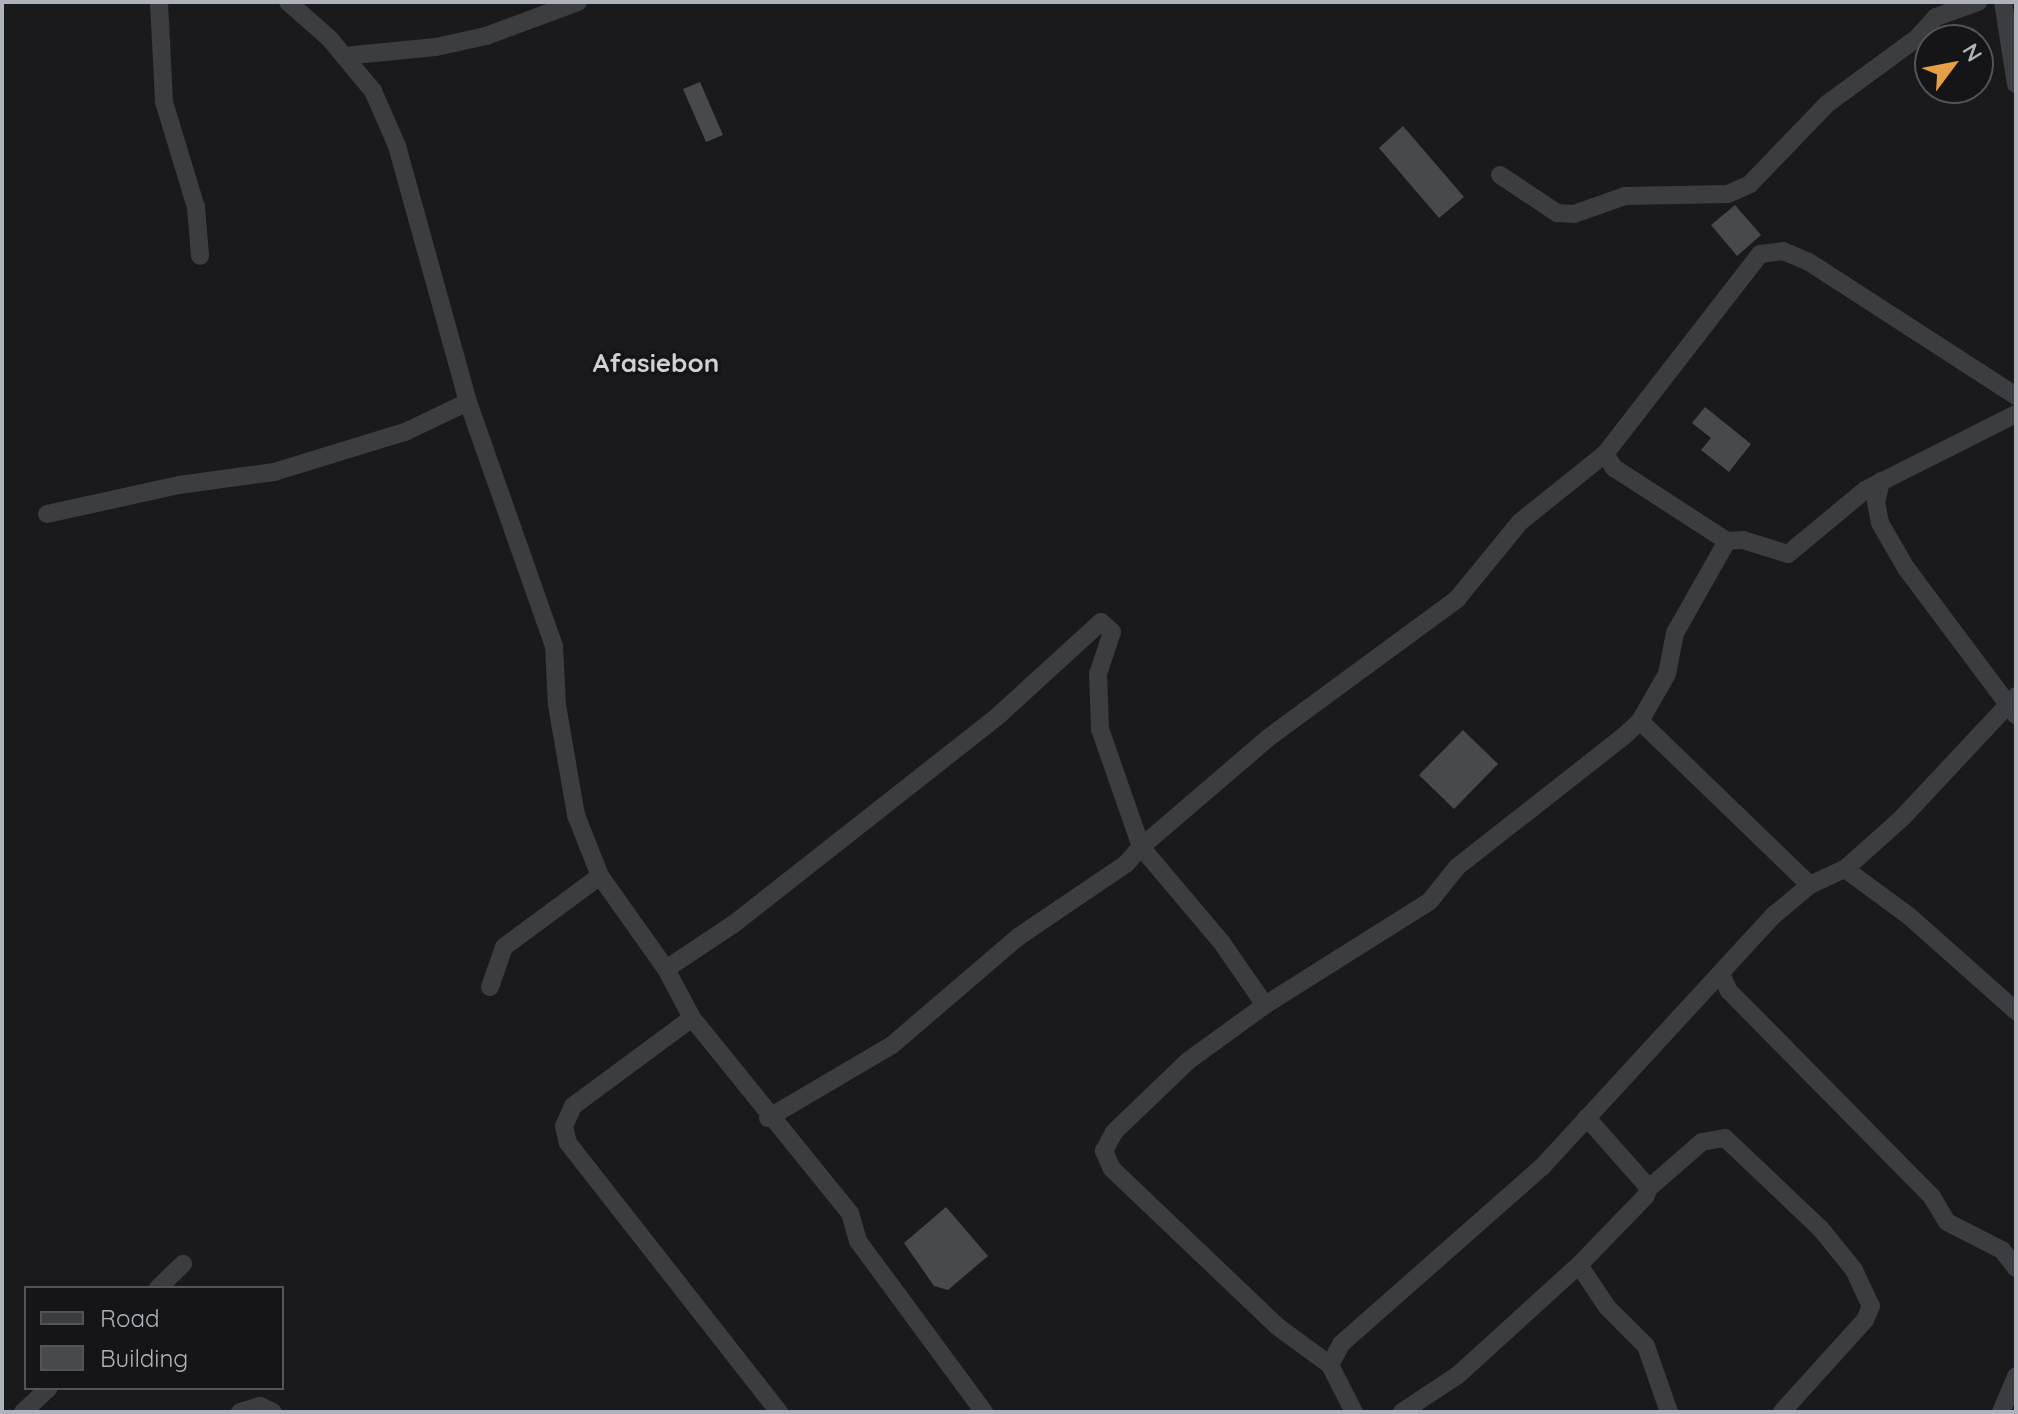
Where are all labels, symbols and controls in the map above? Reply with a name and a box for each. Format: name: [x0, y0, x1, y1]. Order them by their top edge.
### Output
north arrow: [1914, 24, 1994, 104]
text: N: [1956, 38, 1989, 67]
district label: Afasiebon: [593, 347, 719, 379]
legend: [24, 1286, 284, 1390]
text: Road: [100, 1303, 160, 1333]
text: Building: [100, 1343, 188, 1373]

